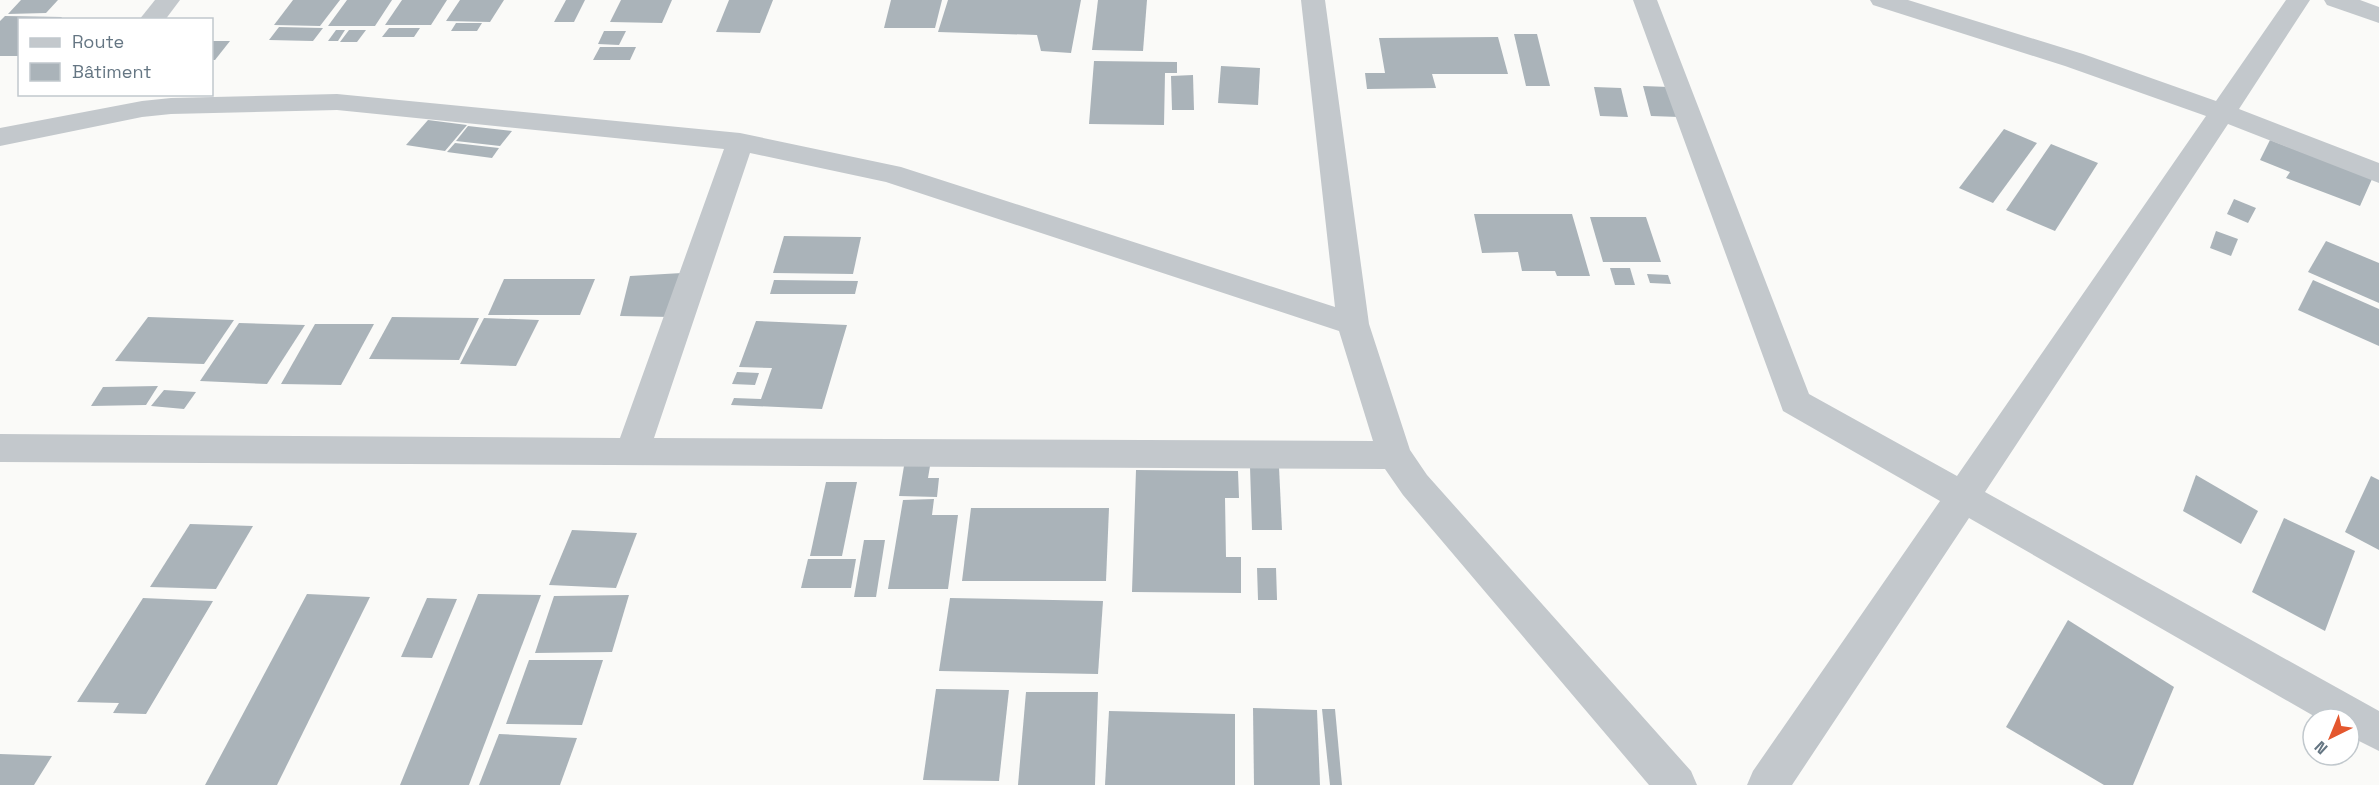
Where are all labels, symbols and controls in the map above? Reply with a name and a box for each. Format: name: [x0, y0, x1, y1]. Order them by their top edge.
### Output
legend: [18, 18, 213, 96]
text: Route: [72, 30, 124, 53]
text: Bâtiment: [72, 60, 152, 83]
north arrow: [2301, 707, 2361, 767]
text: N: [2310, 736, 2332, 759]

